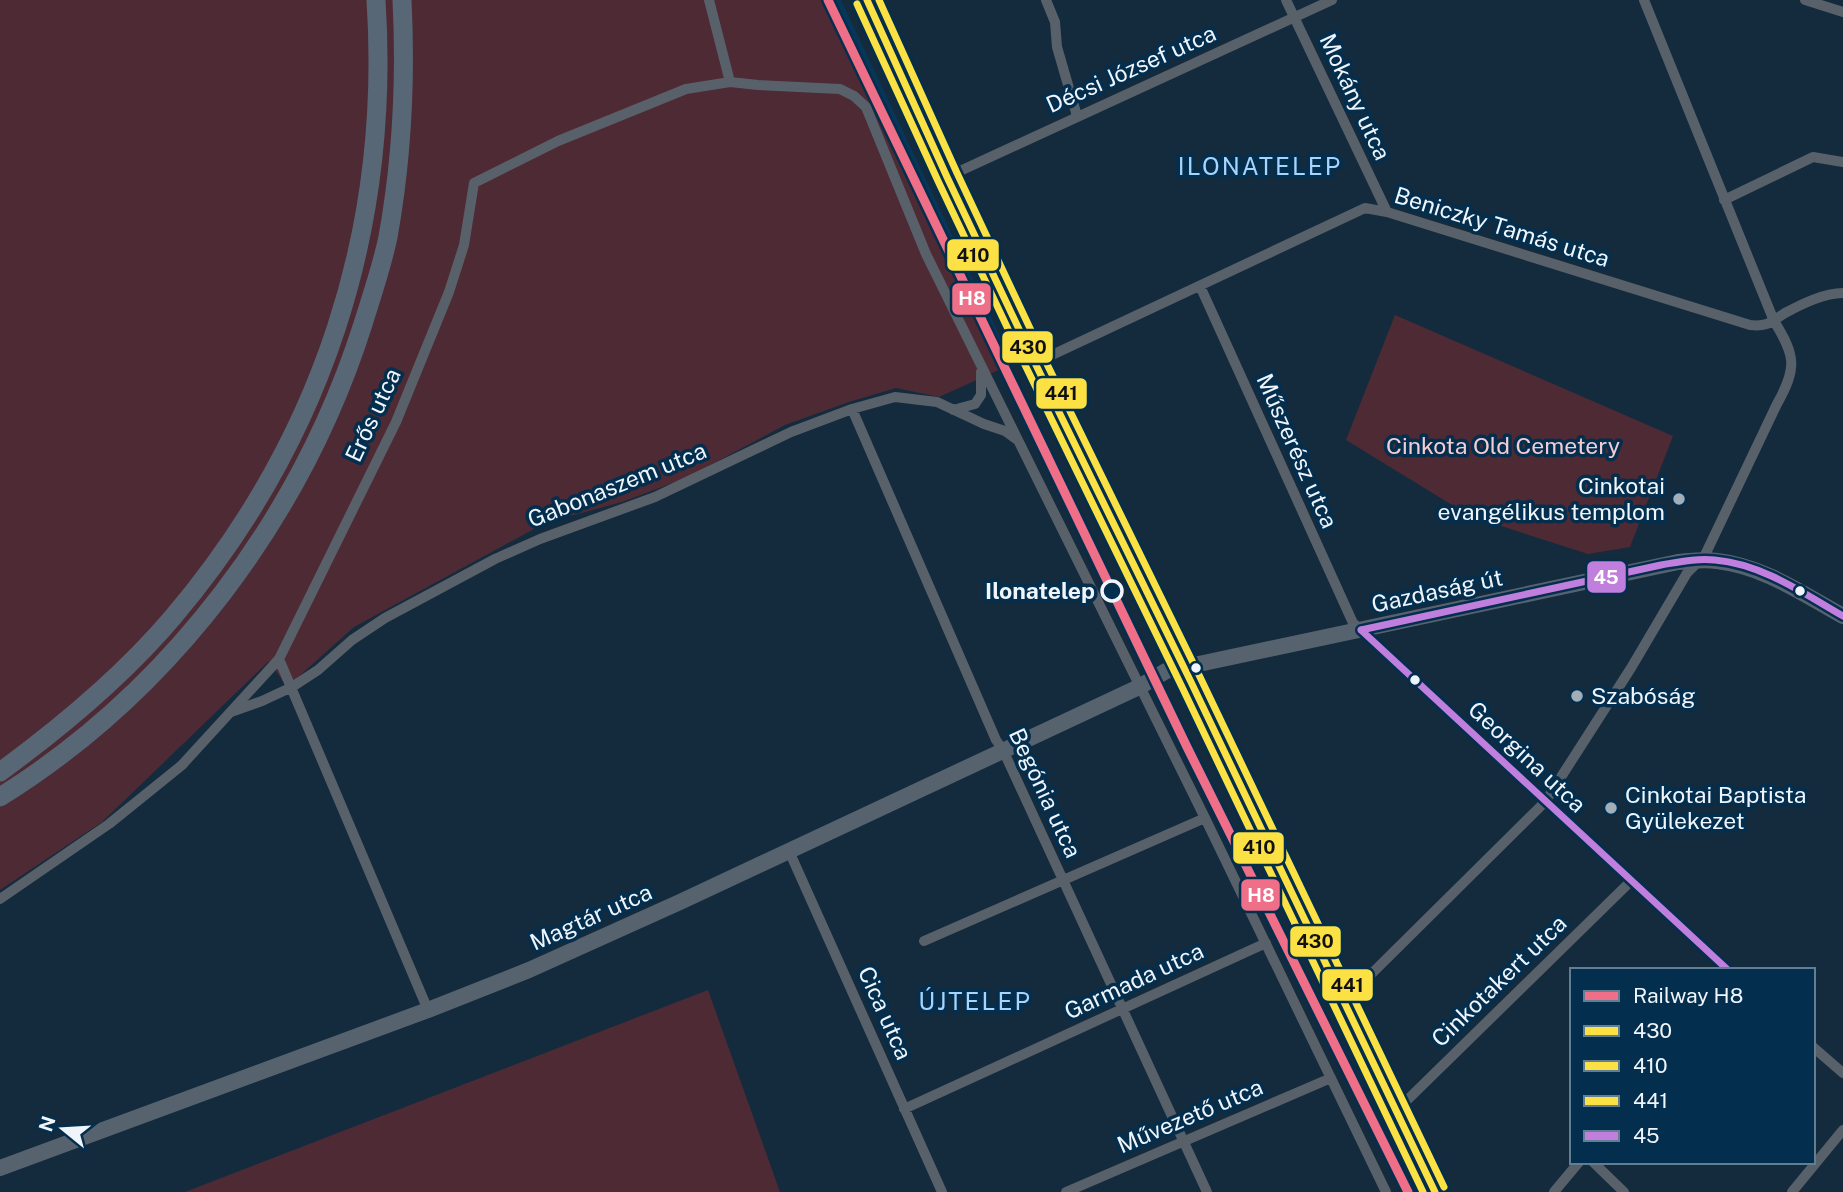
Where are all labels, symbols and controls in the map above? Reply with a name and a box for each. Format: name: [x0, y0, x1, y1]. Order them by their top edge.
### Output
street label: Décsi József utca: [1042, 19, 1220, 118]
street label: Mokány utca: [1314, 29, 1396, 164]
district label: ILONATELEP: [1178, 152, 1342, 180]
street label: Beniczky Tamás utca: [1391, 181, 1613, 272]
line badge: 410: [946, 238, 1000, 272]
text: 410: [957, 244, 989, 266]
line badge: H8: [951, 282, 992, 316]
text: H8: [958, 287, 986, 309]
line badge: 430: [1001, 330, 1054, 364]
text: 430: [1009, 336, 1047, 358]
street label: Erős utca: [339, 364, 406, 466]
street label: Műszerész utca: [1251, 369, 1344, 532]
line badge: 441: [1035, 377, 1088, 410]
text: 441: [1044, 382, 1078, 404]
park label: Cinkota Old Cemetery: [1386, 432, 1620, 459]
street label: Gabonaszem utca: [524, 436, 710, 533]
place label: Cinkotai evangélikus templom: [1438, 472, 1665, 525]
marker: Cinkotai evangélikus templom: [1671, 491, 1687, 507]
line badge: 45: [1586, 560, 1627, 594]
street label: Gazdaság út: [1369, 563, 1505, 618]
text: 45: [1593, 566, 1619, 588]
place label: Ilonatelep: [985, 577, 1095, 604]
marker: Ilonatelep: [1101, 580, 1123, 602]
unlabelled marker: [1793, 584, 1807, 598]
unlabelled marker: [1189, 661, 1203, 675]
unlabelled marker: [1408, 673, 1422, 687]
place label: Szabóság: [1591, 682, 1695, 709]
marker: Szabóság: [1569, 688, 1585, 704]
street label: Georgina utca: [1463, 696, 1592, 818]
street label: Begónia utca: [1004, 724, 1087, 862]
place label: Cinkotai Baptista Gyülekezet: [1625, 781, 1807, 834]
marker: Cinkotai Baptista Gyülekezet: [1603, 800, 1619, 816]
line badge: 410: [1232, 831, 1285, 865]
text: 410: [1243, 836, 1275, 858]
street label: Magtár utca: [526, 878, 656, 955]
line badge: H8: [1240, 878, 1281, 912]
text: H8: [1247, 884, 1275, 906]
street label: Cinkotakert utca: [1426, 909, 1572, 1052]
line badge: 430: [1289, 925, 1342, 958]
text: 430: [1296, 930, 1334, 952]
street label: Garmada utca: [1060, 937, 1208, 1025]
street label: Cica utca: [853, 962, 918, 1064]
line badge: 441: [1321, 968, 1374, 1002]
legend: [1570, 968, 1815, 1164]
text: 441: [1330, 974, 1364, 996]
text: Railway H8: [1633, 983, 1743, 1008]
district label: ÚJTELEP: [918, 987, 1032, 1015]
text: 430: [1633, 1018, 1672, 1043]
text: 410: [1633, 1053, 1668, 1078]
street label: Művezető utca: [1113, 1073, 1267, 1158]
text: 441: [1633, 1088, 1668, 1113]
north arrow: [28, 1094, 98, 1164]
text: N: [34, 1113, 60, 1134]
text: 45: [1633, 1123, 1659, 1148]

